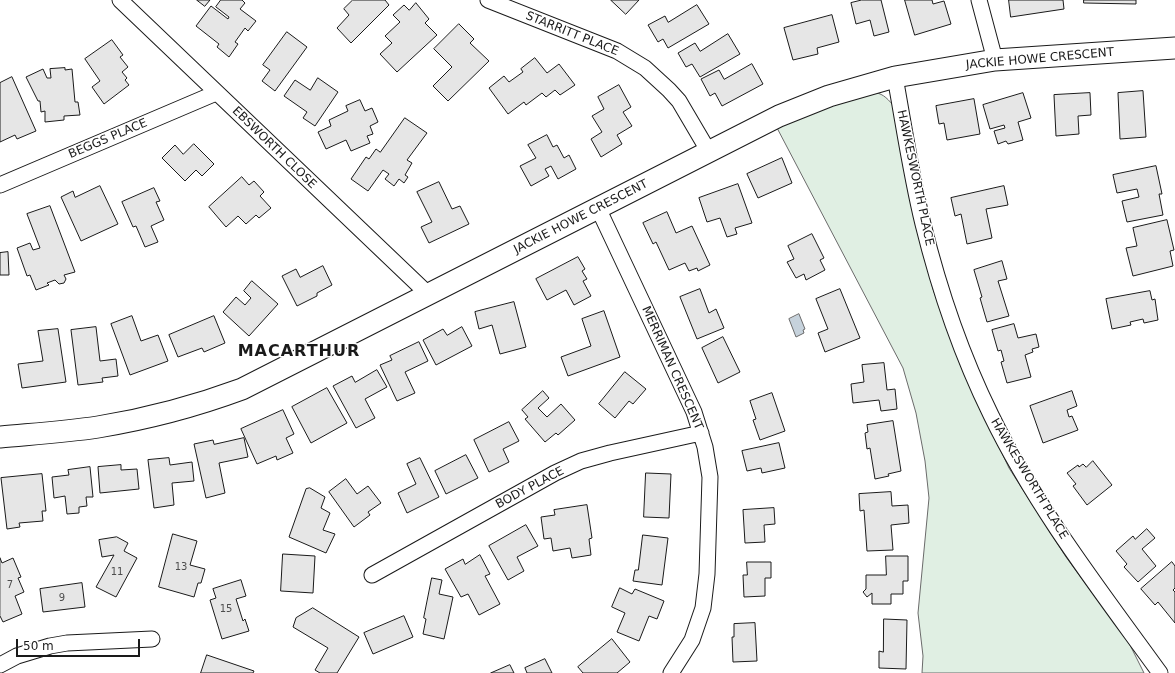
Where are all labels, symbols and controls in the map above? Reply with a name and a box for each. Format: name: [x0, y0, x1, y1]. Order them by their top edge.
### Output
street label: STARRITT PLACE: [523, 9, 621, 59]
street label: JACKIE HOWE CRESCENT: [965, 45, 1115, 73]
street label: EBSWORTH CLOSE: [229, 104, 319, 192]
street label: HAWKESWORTH PLACE: [894, 109, 936, 247]
street label: BEGGS PLACE: [67, 116, 149, 162]
street label: JACKIE HOWE CRESCENT: [512, 177, 650, 257]
street label: MERRIMAN CRESCENT: [638, 304, 706, 432]
district label: MACARTHUR: [238, 342, 360, 362]
street label: HAWKESWORTH PLACE: [987, 416, 1071, 542]
street label: BODY PLACE: [493, 464, 567, 512]
house number: 13: [175, 561, 187, 573]
house number: 11: [111, 566, 123, 578]
house number: 7: [7, 579, 13, 591]
house number: 9: [59, 592, 65, 604]
house number: 15: [220, 603, 232, 615]
scale bar: [18, 631, 142, 657]
text: 50 m: [23, 639, 54, 653]

